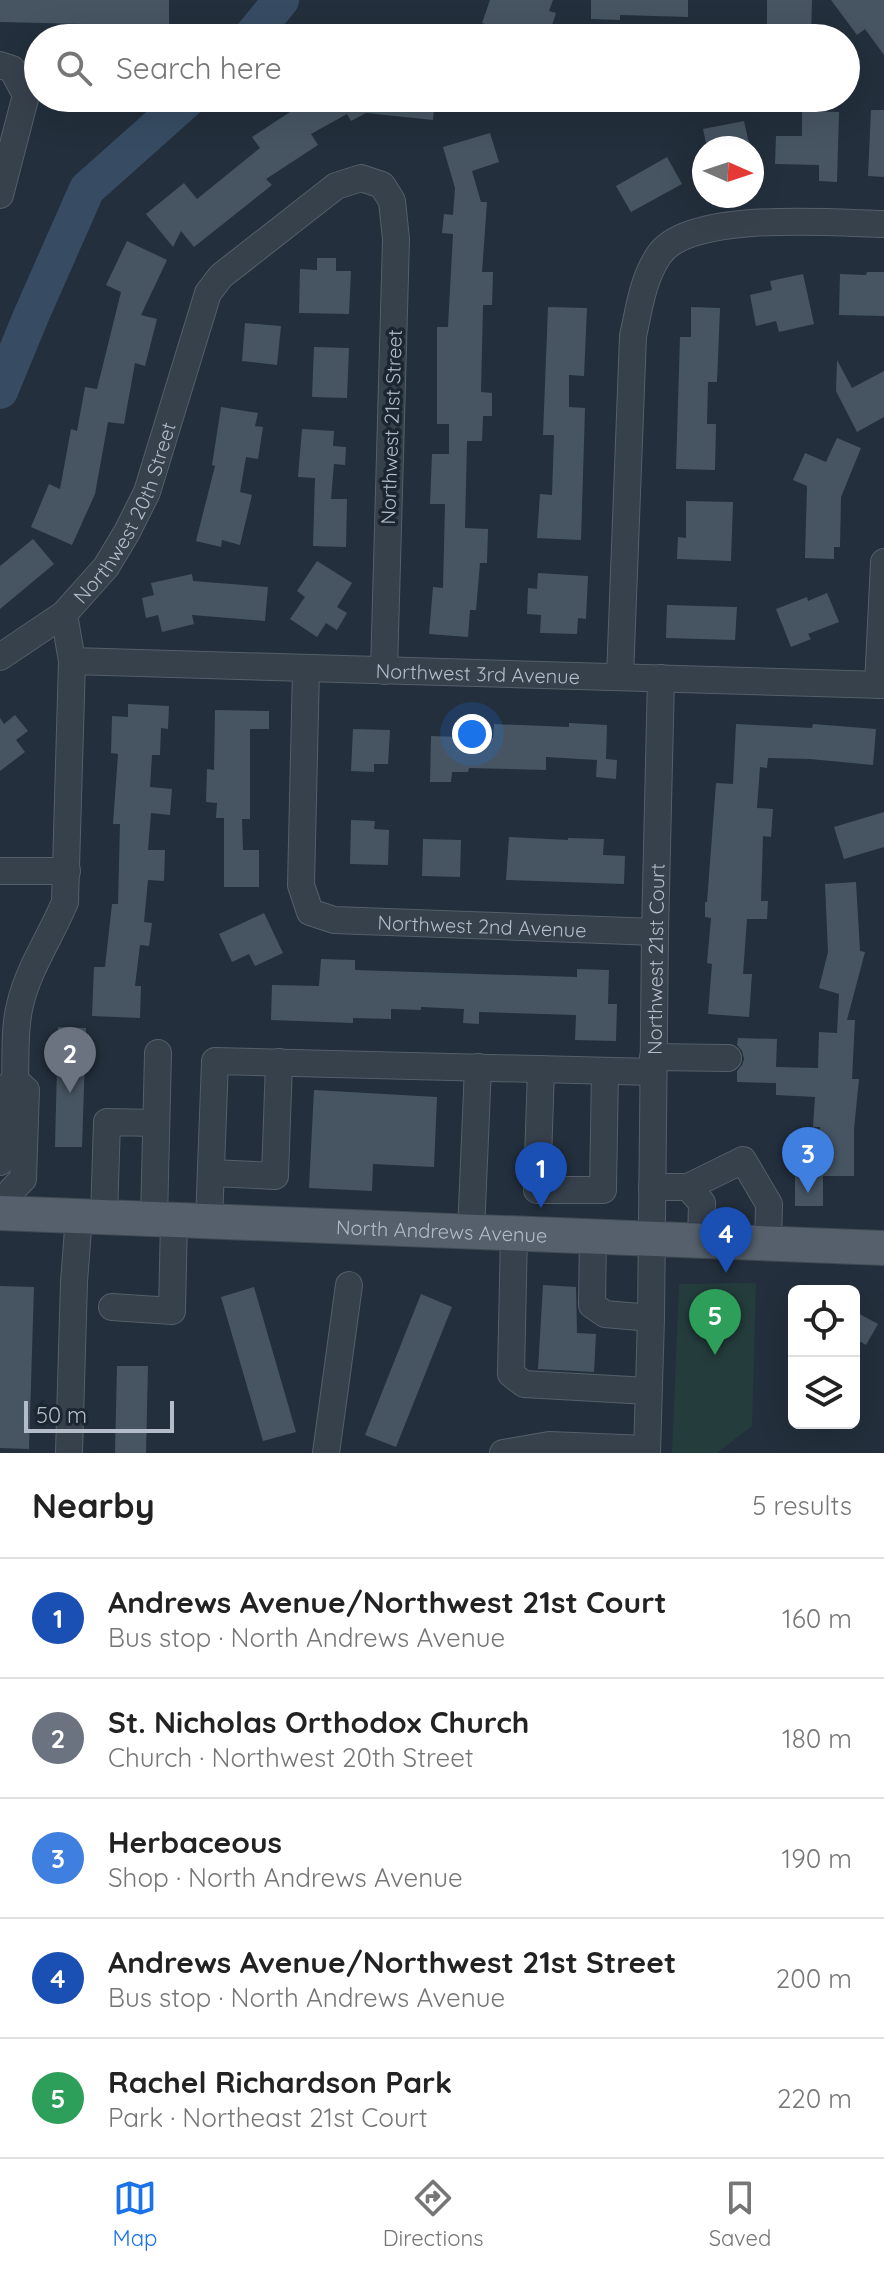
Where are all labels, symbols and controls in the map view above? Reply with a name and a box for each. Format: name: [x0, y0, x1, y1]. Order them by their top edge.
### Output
search box: [24, 24, 860, 112]
icon: search: [52, 46, 96, 90]
text: Search here: [116, 49, 282, 87]
north arrow: [692, 136, 764, 208]
street label: Northwest 21st Street: [375, 329, 407, 525]
street label: Northwest 20th Street: [68, 419, 180, 608]
street label: Northwest 3rd Avenue: [375, 657, 580, 689]
your location: [452, 714, 492, 754]
street label: Northwest 21st Court: [641, 863, 669, 1055]
street label: Northwest 2nd Avenue: [377, 909, 587, 942]
pin: 2: [44, 1027, 96, 1093]
pin: 3: [782, 1127, 834, 1193]
pin: 1: [515, 1142, 567, 1208]
pin: 4: [700, 1207, 752, 1273]
street label: North Andrews Avenue: [336, 1214, 548, 1247]
map controls: [788, 1285, 860, 1429]
button: locate: [788, 1285, 860, 1357]
pin: 5: [689, 1289, 741, 1355]
button: layers: [788, 1357, 860, 1429]
scale bar: [24, 1397, 174, 1433]
text: 50 m: [36, 1401, 87, 1429]
text: Nearby: [32, 1484, 155, 1527]
text: 5 results: [752, 1489, 852, 1522]
text: Andrews Avenue/Northwest 21st Court: [108, 1583, 666, 1621]
text: 1: [53, 1602, 63, 1635]
text: 160 m: [782, 1602, 852, 1635]
text: Bus stop · North Andrews Avenue: [108, 1621, 505, 1654]
text: St. Nicholas Orthodox Church: [108, 1703, 529, 1741]
text: 2: [51, 1722, 65, 1755]
text: 180 m: [782, 1722, 852, 1755]
text: Church · Northwest 20th Street: [108, 1741, 474, 1774]
text: Herbaceous: [108, 1823, 282, 1861]
text: 3: [51, 1842, 65, 1875]
text: 190 m: [782, 1842, 852, 1875]
text: Shop · North Andrews Avenue: [108, 1861, 463, 1894]
text: Andrews Avenue/Northwest 21st Street: [108, 1943, 676, 1981]
text: 4: [50, 1962, 66, 1995]
text: 200 m: [776, 1962, 852, 1995]
text: Bus stop · North Andrews Avenue: [108, 1981, 505, 2014]
text: Rachel Richardson Park: [108, 2063, 452, 2101]
text: 5: [51, 2082, 65, 2115]
text: 220 m: [777, 2082, 852, 2115]
text: Park · Northeast 21st Court: [108, 2101, 428, 2134]
tab: Map: [113, 2176, 157, 2252]
tab: Directions: [383, 2176, 483, 2252]
tab: Saved: [709, 2176, 771, 2252]

